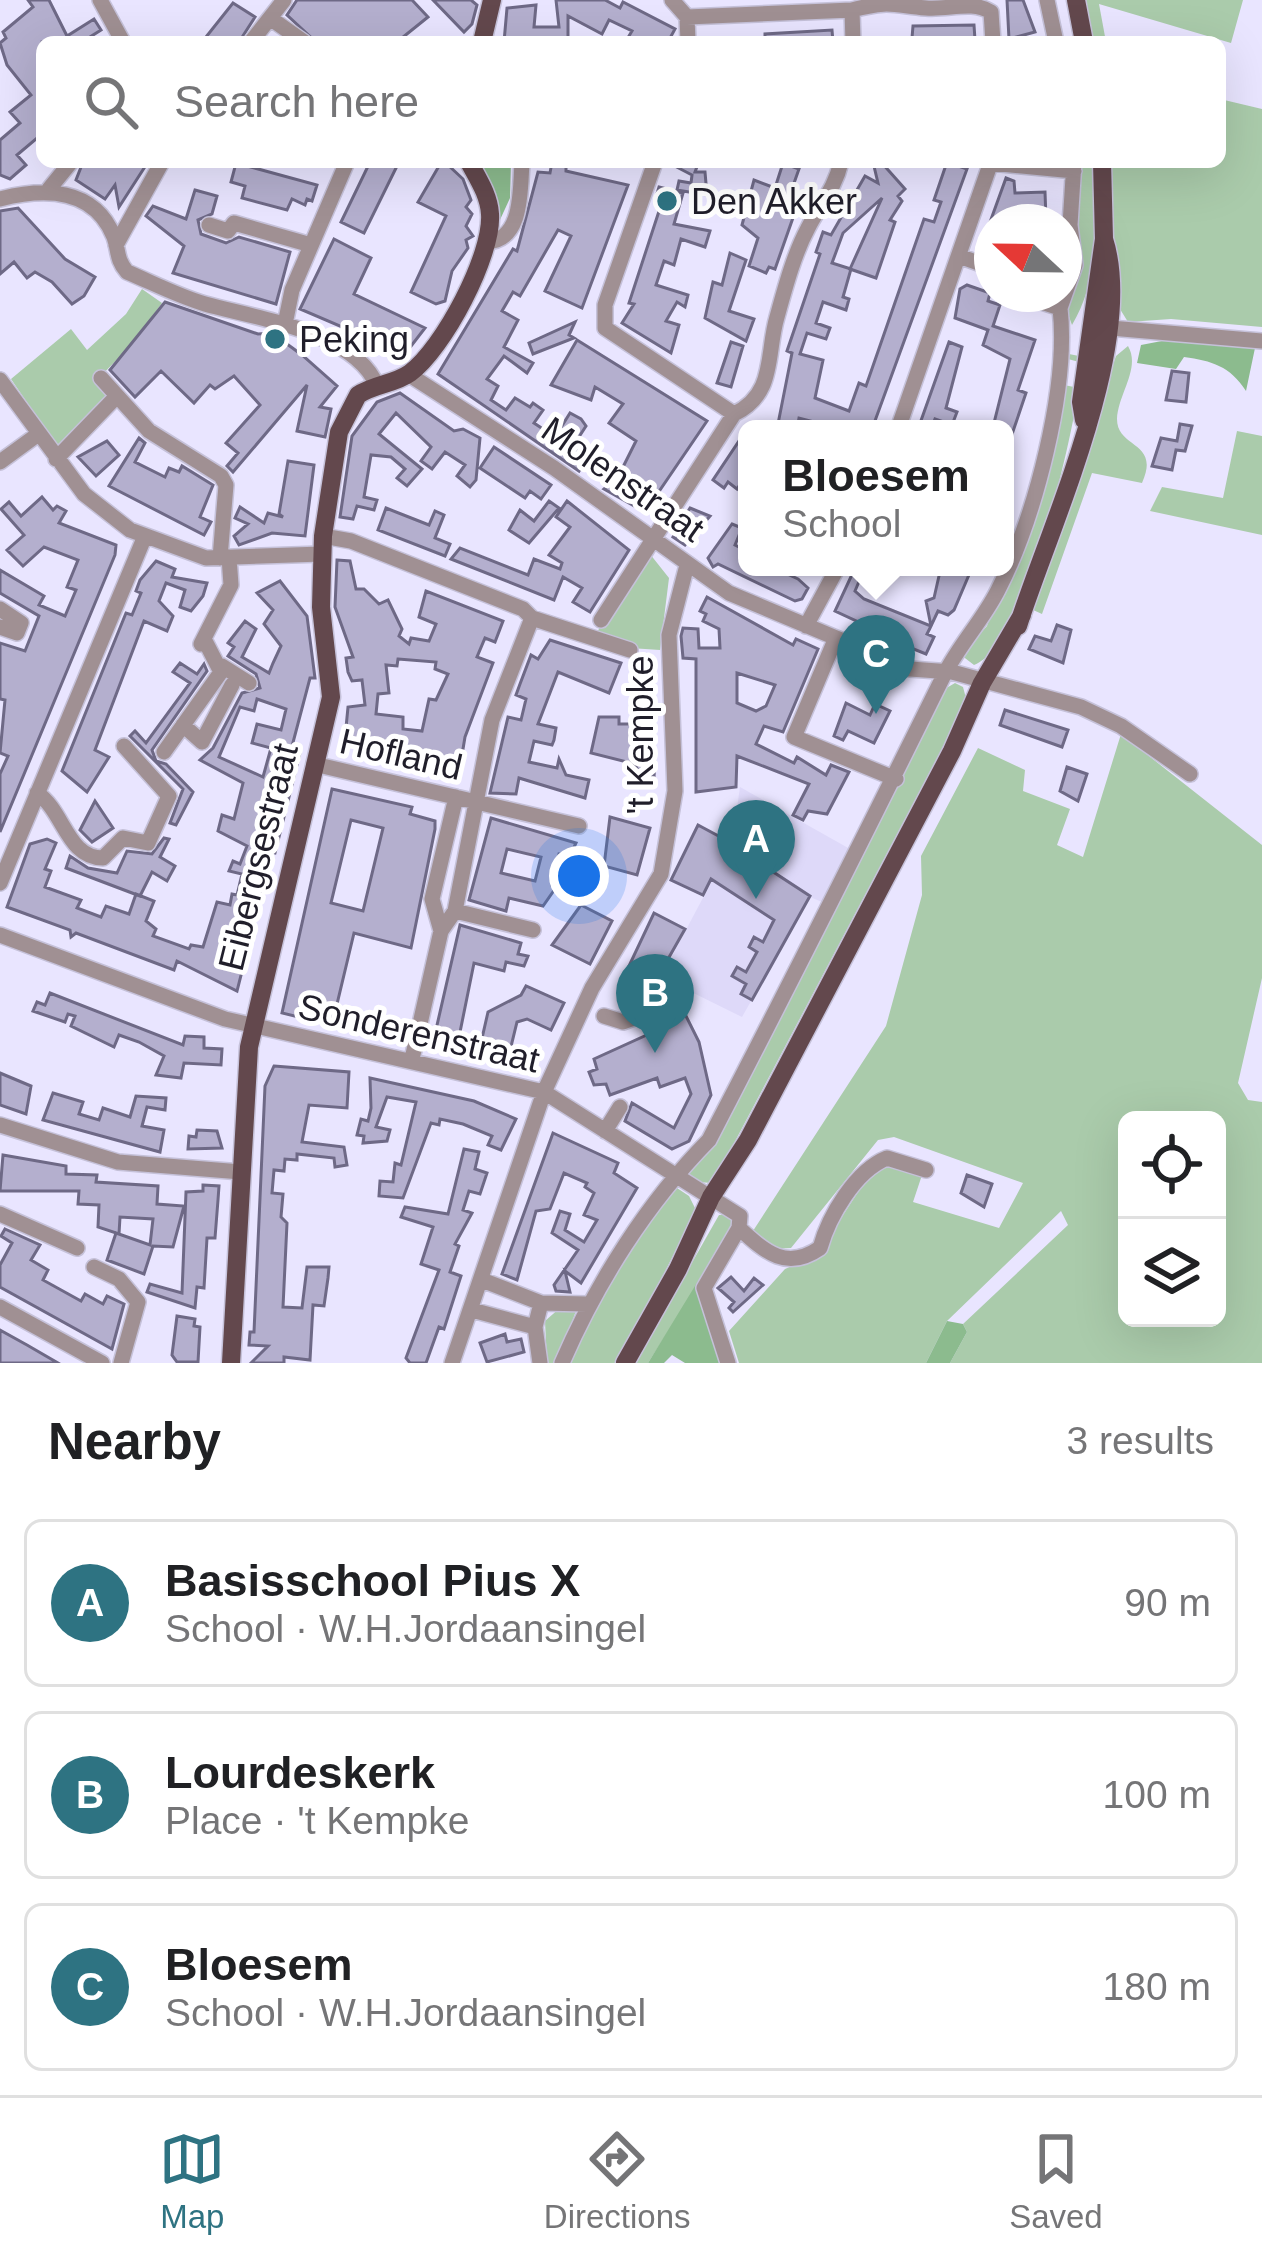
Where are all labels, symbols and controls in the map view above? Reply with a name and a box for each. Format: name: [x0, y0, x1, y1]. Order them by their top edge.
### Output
search box: [36, 36, 1226, 168]
icon: search: [78, 69, 144, 135]
text: Search here: [174, 76, 419, 127]
place label: Den Akker: [691, 181, 857, 222]
marker: Den Akker: [654, 188, 680, 214]
north arrow: [974, 204, 1082, 312]
place label: Peking: [299, 319, 409, 360]
marker: Peking: [262, 326, 288, 352]
street label: Molenstraat: [534, 408, 712, 550]
popup: [738, 420, 1014, 576]
text: Bloesem: [782, 450, 970, 501]
text: School: [782, 502, 901, 545]
pin: C: [837, 615, 915, 714]
street label: 't Kempke: [620, 656, 661, 814]
street label: Hofland: [336, 720, 466, 788]
street label: Eibergsestraat: [210, 739, 306, 975]
pin: A: [717, 800, 795, 899]
your location: [549, 846, 609, 906]
pin: B: [616, 954, 694, 1053]
street label: Sonderenstraat: [294, 985, 544, 1081]
map controls: [1118, 1111, 1226, 1327]
button: locate: [1118, 1111, 1226, 1219]
button: layers: [1118, 1219, 1226, 1327]
text: Nearby: [48, 1413, 221, 1470]
text: 3 results: [1067, 1419, 1214, 1462]
text: Basisschool Pius X: [165, 1555, 580, 1606]
text: A: [76, 1581, 104, 1624]
text: 90 m: [1124, 1581, 1211, 1624]
text: School · W.H.Jordaansingel: [165, 1607, 646, 1650]
text: Lourdeskerk: [165, 1747, 435, 1798]
text: B: [76, 1773, 104, 1816]
text: 100 m: [1103, 1773, 1211, 1816]
text: Place · 't Kempke: [165, 1799, 469, 1842]
text: Bloesem: [165, 1939, 353, 1990]
text: C: [76, 1965, 104, 2008]
text: 180 m: [1103, 1965, 1211, 2008]
text: School · W.H.Jordaansingel: [165, 1991, 646, 2034]
tab: Map: [159, 2126, 225, 2236]
tab: Directions: [544, 2126, 691, 2236]
tab: Saved: [1009, 2126, 1103, 2236]

